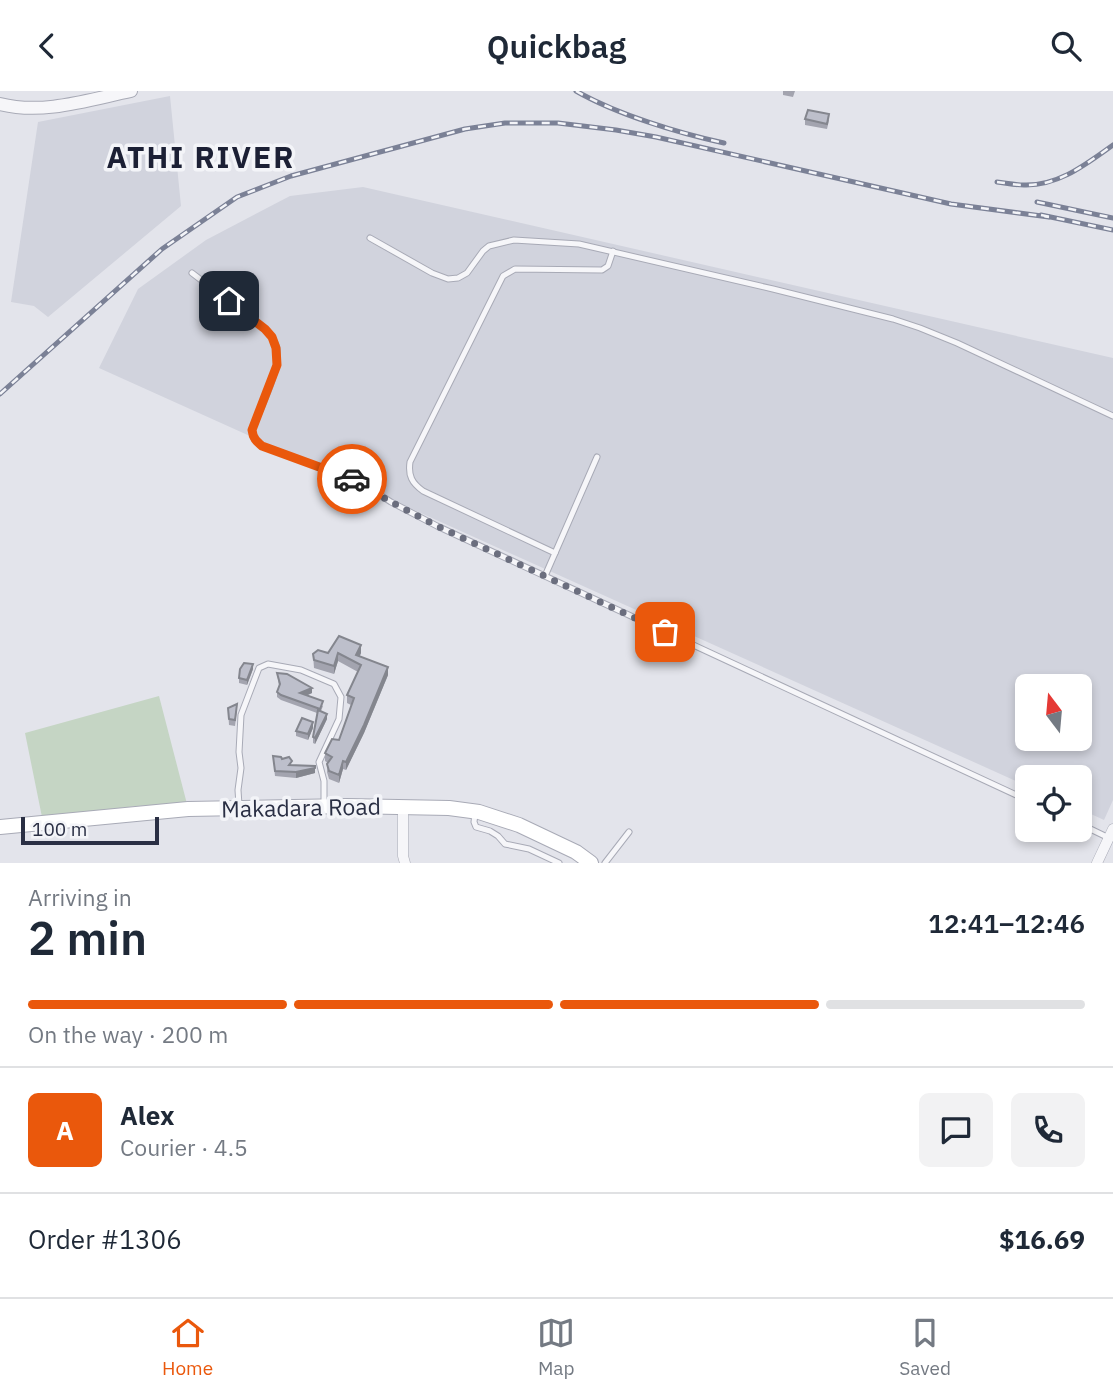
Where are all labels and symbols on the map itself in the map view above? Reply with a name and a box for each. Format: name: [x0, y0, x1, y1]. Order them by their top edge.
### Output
district label: ATHI RIVER: [107, 137, 296, 176]
pin: [199, 271, 259, 331]
courier: [317, 444, 387, 514]
pin: [635, 602, 695, 662]
north arrow: [1015, 674, 1092, 751]
street label: Makadara Road: [221, 791, 381, 823]
scale bar: [21, 814, 159, 846]

